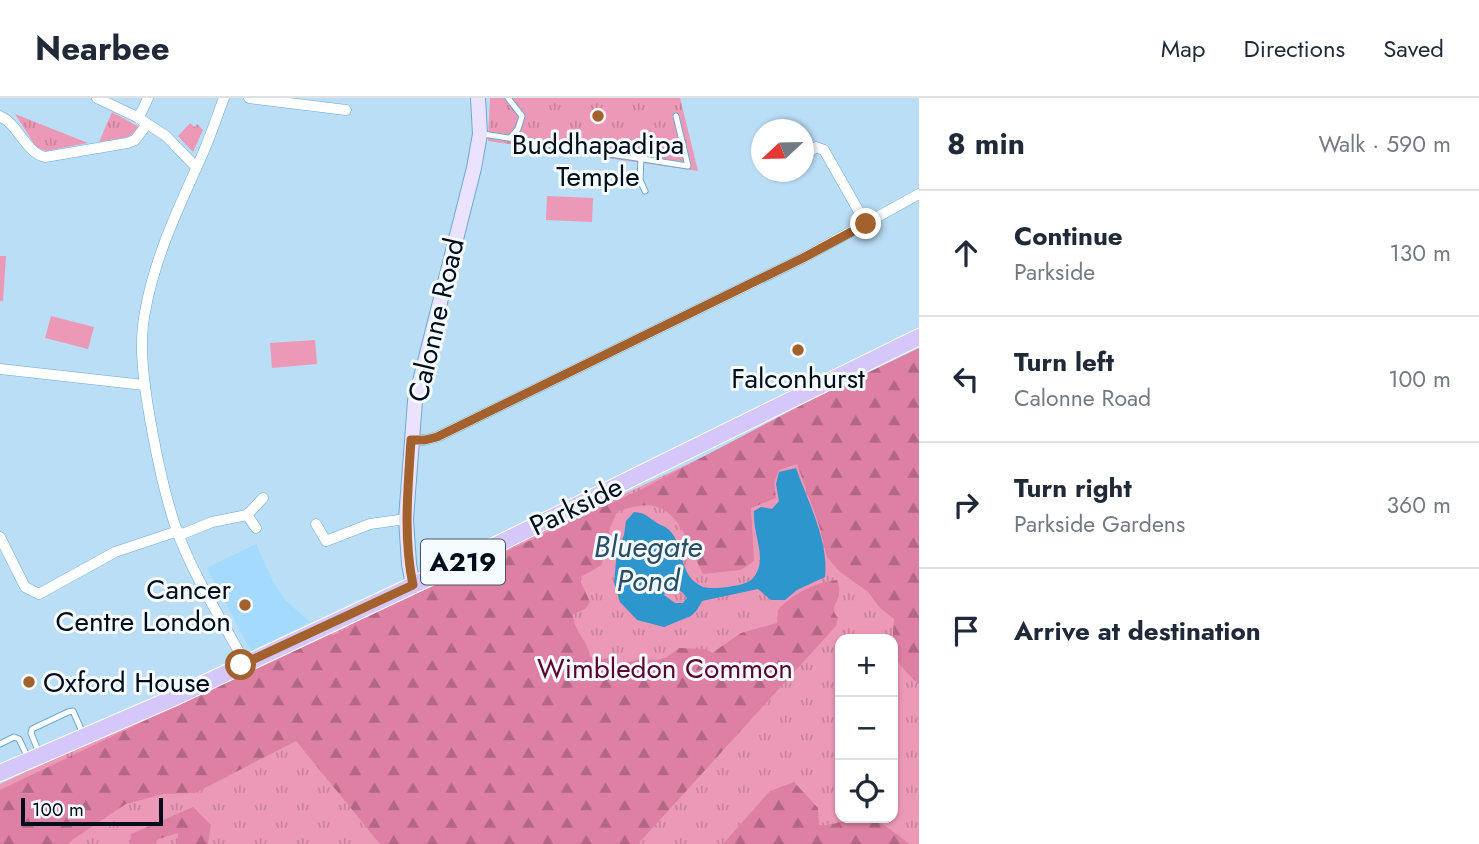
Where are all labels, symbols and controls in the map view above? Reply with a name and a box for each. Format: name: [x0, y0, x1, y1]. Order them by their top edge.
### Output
text: Nearbee: [35, 25, 170, 72]
text: Map: [1161, 31, 1206, 66]
text: Directions: [1244, 31, 1345, 66]
text: Saved: [1383, 31, 1444, 66]
marker: Buddhapadipa Temple: [590, 108, 606, 124]
north arrow: [751, 119, 814, 182]
text: 8 min: [947, 122, 1025, 165]
place label: Buddhapadipa Temple: [512, 124, 684, 197]
text: Walk · 590 m: [1318, 127, 1451, 161]
route end: [850, 208, 881, 239]
text: Continue: [1014, 217, 1123, 255]
street label: Calonne Road: [397, 234, 475, 406]
icon: ahead: [947, 234, 985, 272]
text: 130 m: [1389, 236, 1451, 270]
text: Parkside: [1014, 255, 1095, 289]
marker: Falconhurst: [790, 342, 806, 358]
text: Turn left: [1014, 343, 1114, 381]
place label: Falconhurst: [731, 358, 865, 399]
icon: left: [947, 360, 985, 398]
text: 100 m: [1388, 362, 1451, 396]
text: Calonne Road: [1014, 381, 1151, 415]
street label: Parkside: [523, 466, 629, 546]
text: Turn right: [1014, 469, 1132, 507]
icon: right: [947, 486, 985, 524]
text: 360 m: [1387, 488, 1451, 522]
text: Parkside Gardens: [1014, 507, 1185, 541]
water label: Bluegate Pond: [594, 525, 702, 602]
road number: A219: [421, 540, 505, 584]
place label: Cancer Centre London: [55, 569, 231, 642]
marker: Cancer Centre London: [237, 597, 253, 613]
icon: arrive: [947, 612, 985, 650]
text: Arrive at destination: [1014, 612, 1261, 650]
map controls: [835, 634, 898, 823]
button: +: [835, 634, 898, 697]
park label: Wimbledon Common: [537, 648, 793, 689]
route start: [225, 649, 256, 680]
place label: Oxford House: [43, 662, 210, 703]
marker: Oxford House: [21, 674, 37, 690]
button: −: [835, 697, 898, 760]
button: locate: [835, 760, 898, 823]
scale bar: [21, 795, 163, 827]
text: 100 m: [32, 796, 84, 823]

